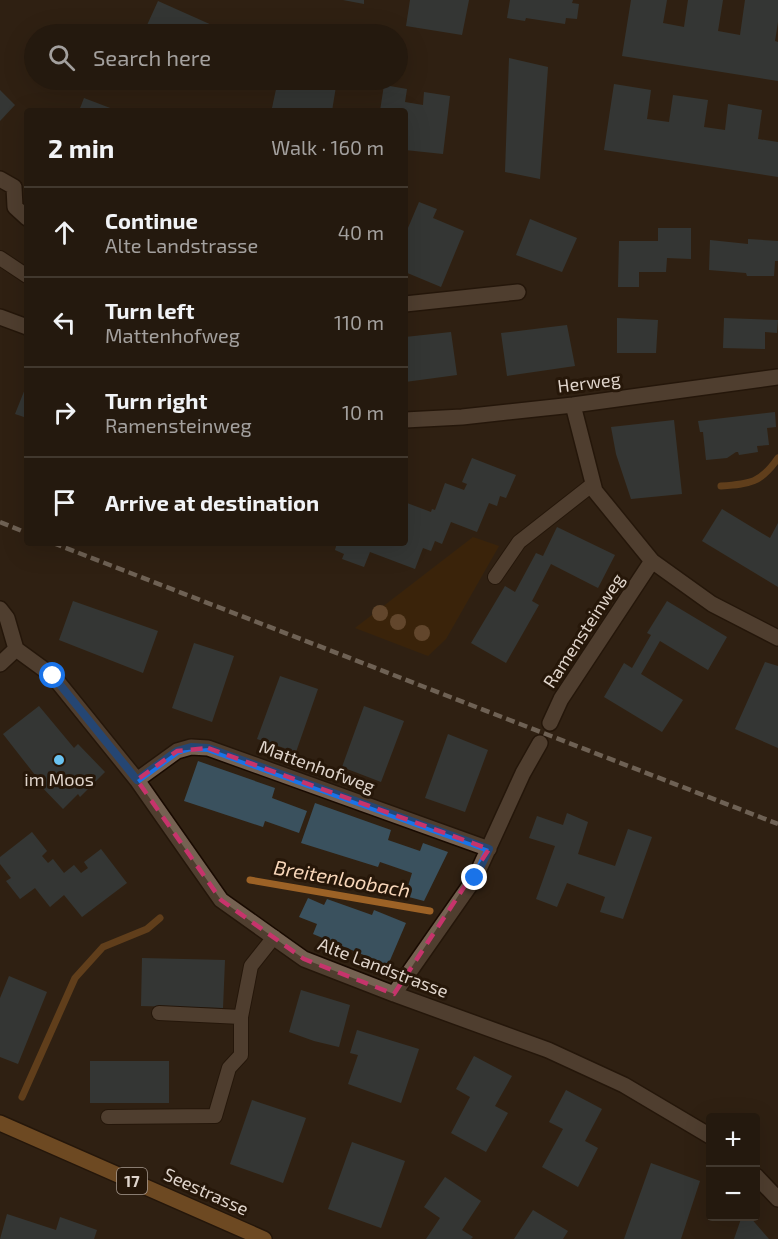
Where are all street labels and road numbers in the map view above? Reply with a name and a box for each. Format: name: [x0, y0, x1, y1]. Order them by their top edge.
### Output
street label: Herweg: [556, 367, 622, 397]
street label: Ramensteinweg: [538, 569, 628, 692]
street label: Mattenhofweg: [256, 735, 378, 797]
street label: Alte Landstrasse: [315, 932, 452, 1002]
street label: Seestrasse: [161, 1163, 252, 1220]
road number: 17: [117, 1168, 147, 1194]

